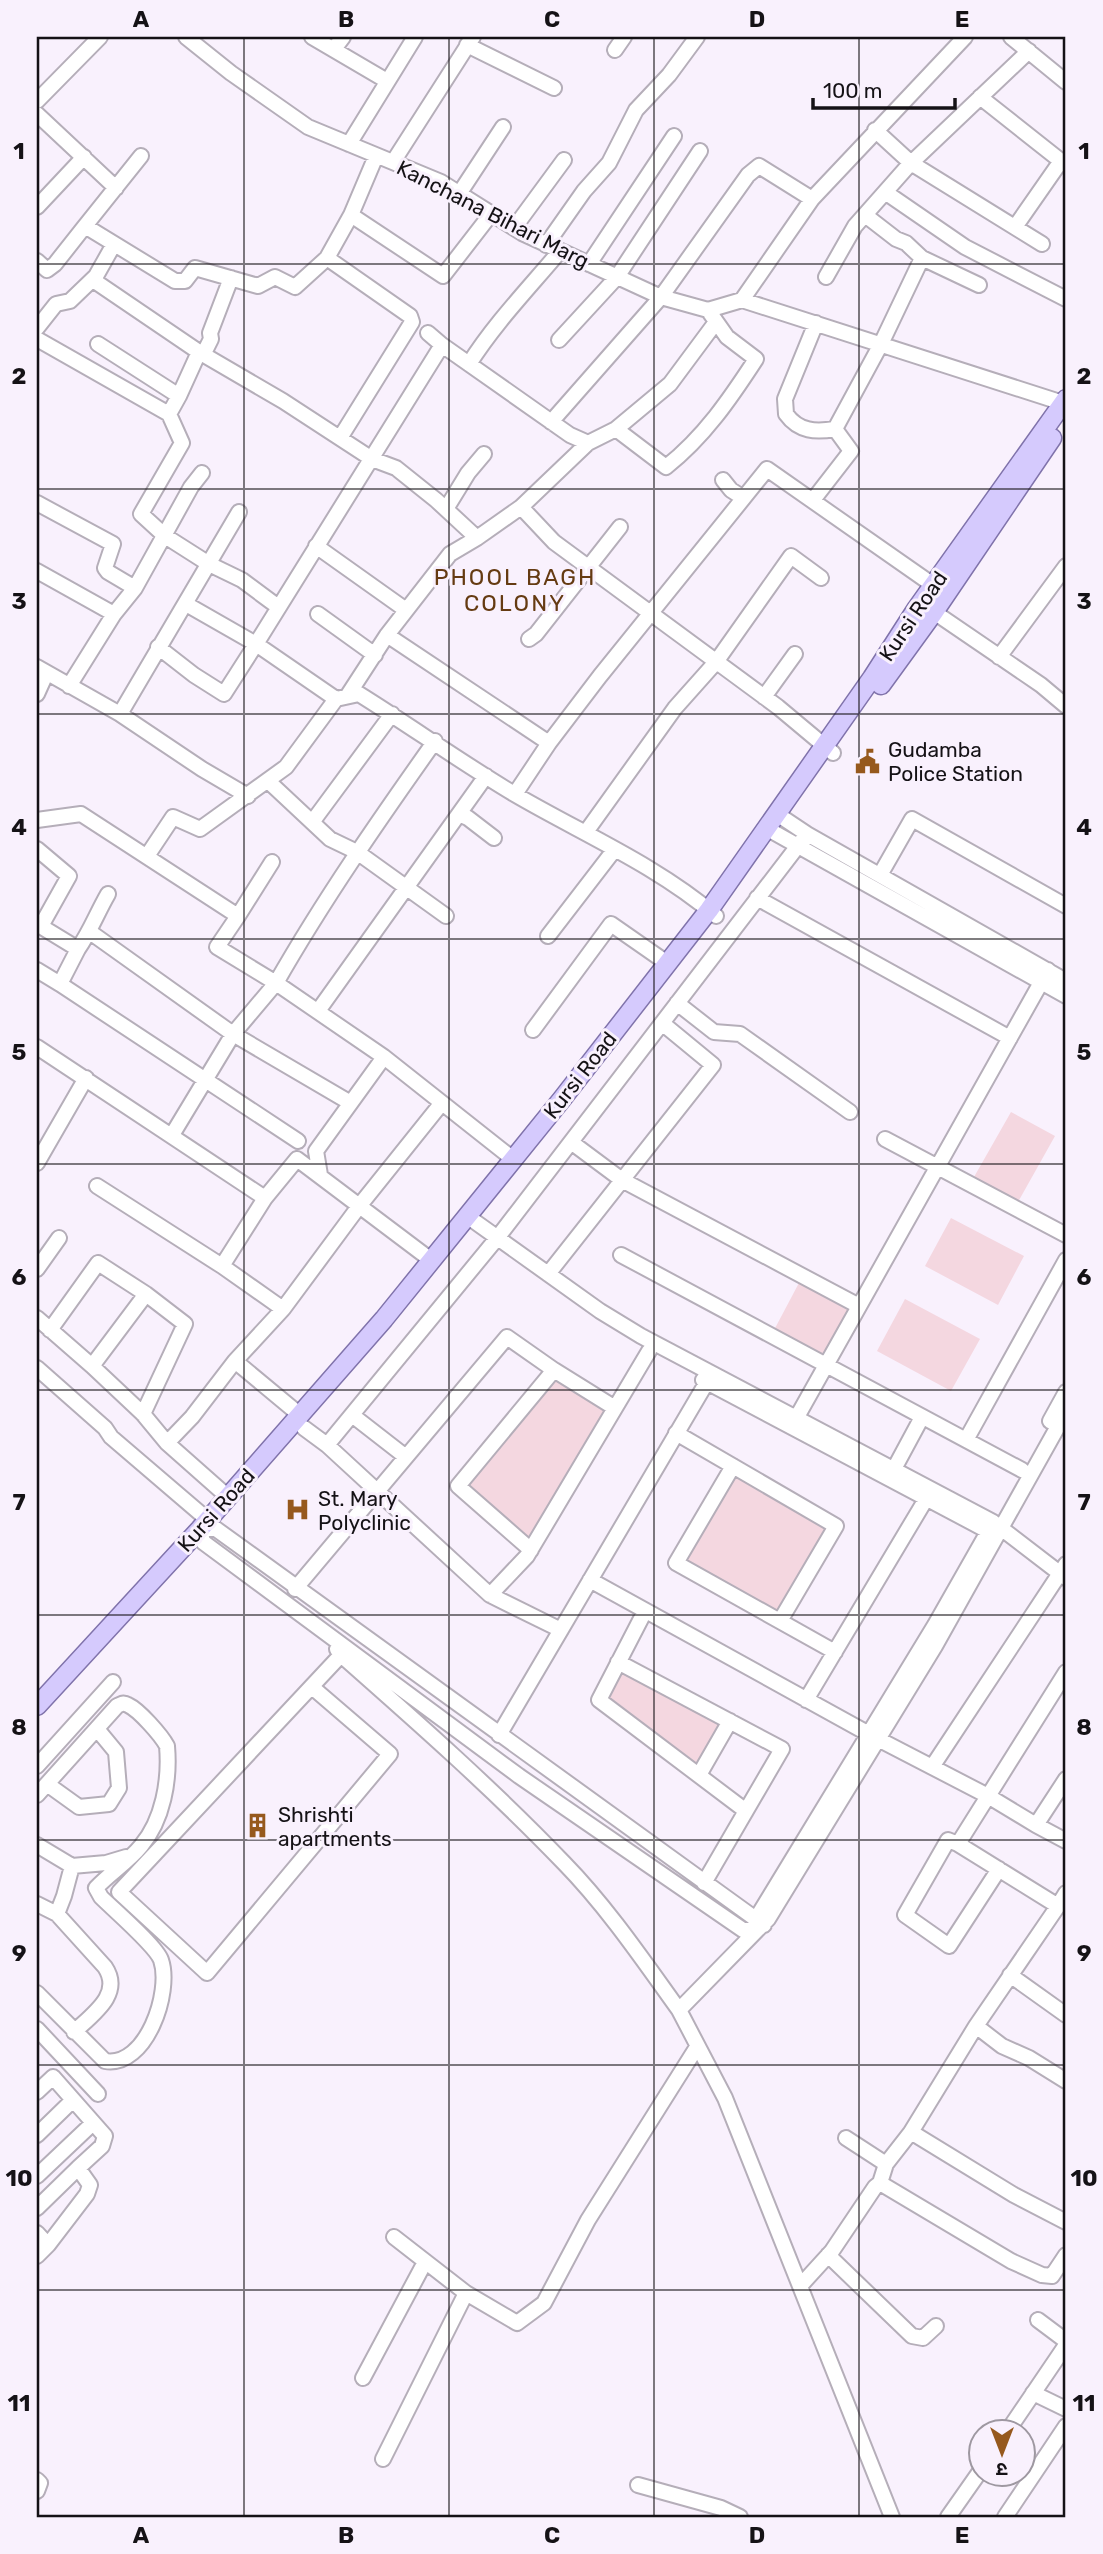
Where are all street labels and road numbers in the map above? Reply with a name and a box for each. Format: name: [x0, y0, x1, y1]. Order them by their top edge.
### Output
street label: Kanchana Bihari Marg: [393, 155, 593, 273]
street label: Kursi Road: [874, 566, 952, 666]
street label: Kursi Road: [538, 1027, 622, 1123]
street label: Kursi Road: [172, 1463, 260, 1557]

